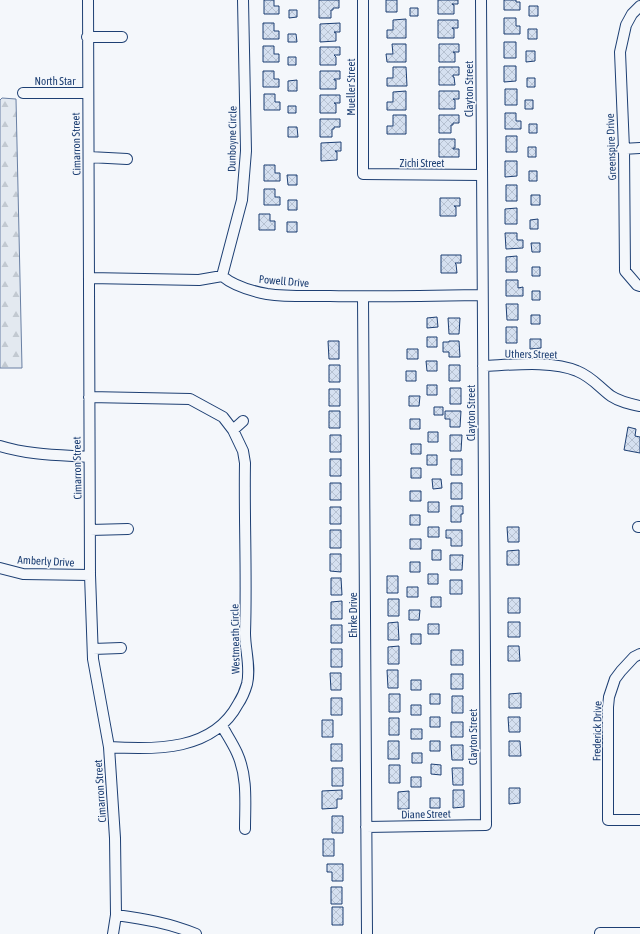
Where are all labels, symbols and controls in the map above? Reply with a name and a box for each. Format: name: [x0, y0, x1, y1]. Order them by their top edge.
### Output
street label: Mueller Street: [345, 58, 357, 116]
street label: Clayton Street: [463, 61, 475, 117]
street label: North Star: [35, 75, 76, 87]
street label: Dunboyne Circle: [225, 106, 239, 172]
street label: Cimarron Street: [69, 112, 83, 176]
street label: Greenspire Drive: [604, 113, 618, 181]
street label: Zichi Street: [399, 157, 445, 169]
street label: Powell Drive: [258, 273, 310, 289]
street label: Uthers Street: [505, 348, 557, 360]
street label: Clayton Street: [465, 385, 477, 441]
street label: Cimarron Street: [70, 436, 84, 500]
street label: Amberly Drive: [17, 554, 75, 568]
street label: Ehrke Drive: [347, 592, 359, 638]
street label: Westmeath Circle: [228, 604, 242, 674]
street label: Frederick Drive: [590, 701, 604, 761]
street label: Clayton Street: [467, 709, 479, 765]
street label: Cimarron Street: [92, 759, 108, 823]
street label: Diane Street: [401, 808, 451, 820]

